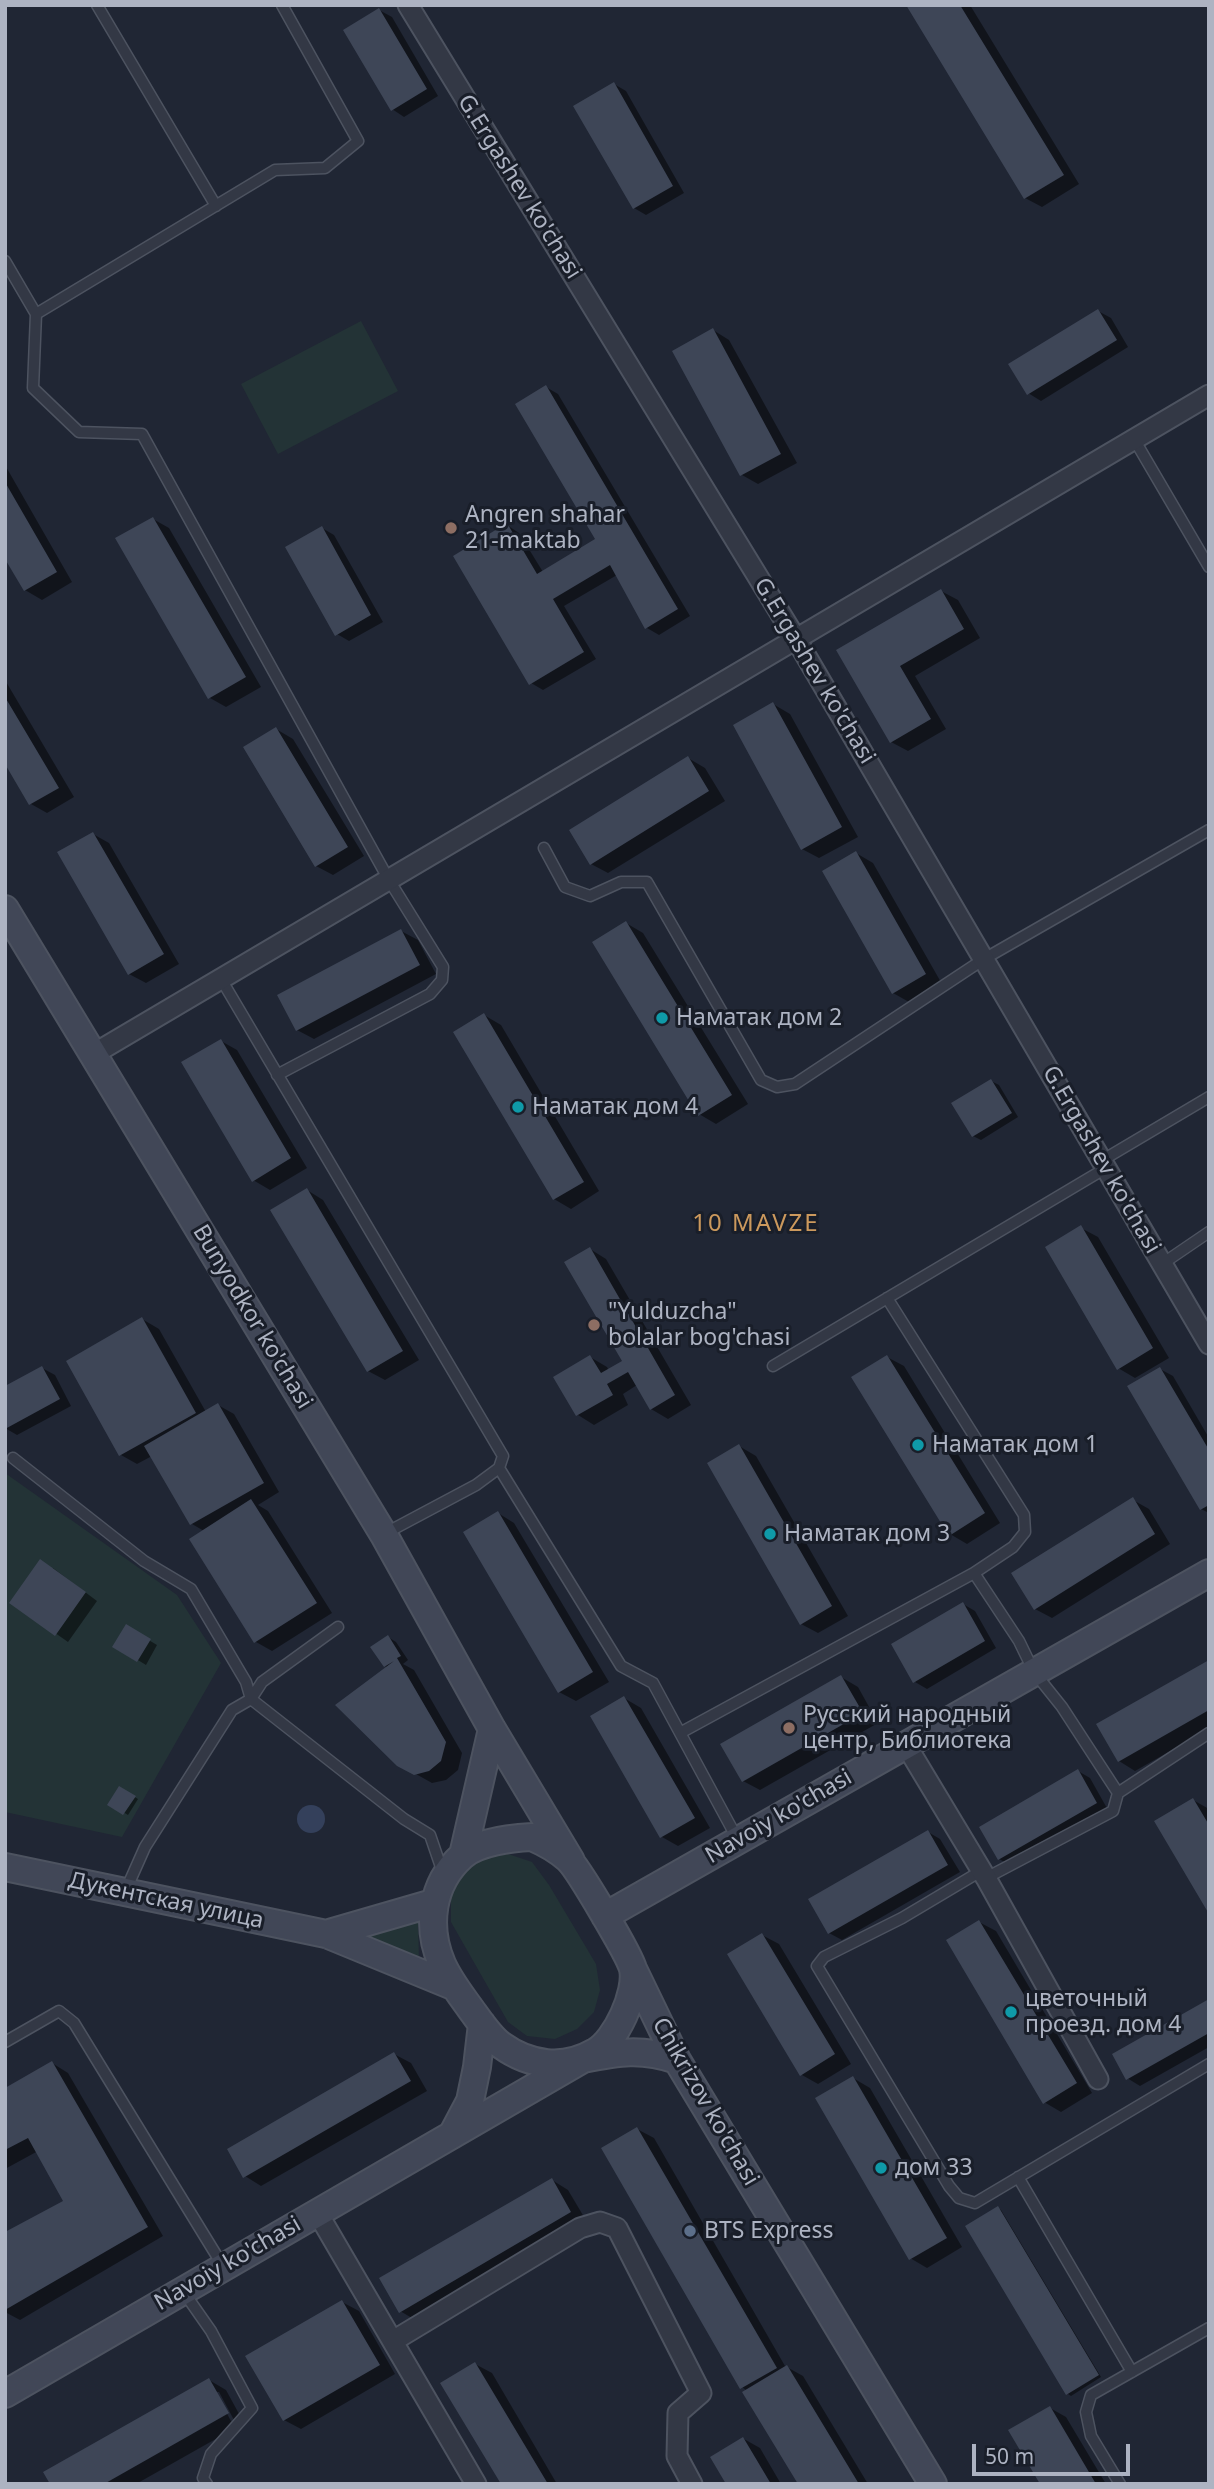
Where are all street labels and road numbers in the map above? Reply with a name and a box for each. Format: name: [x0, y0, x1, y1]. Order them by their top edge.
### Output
street label: G.Ergashev ko'chasi: [451, 90, 587, 284]
street label: G.Ergashev ko'chasi: [748, 573, 880, 769]
street label: G.Ergashev ko'chasi: [1036, 1061, 1166, 1259]
street label: Bunyodkor ko'chasi: [186, 1220, 318, 1414]
street label: Navoiy ko'chasi: [701, 1764, 857, 1870]
street label: Дукентская улица: [66, 1867, 266, 1935]
street label: Chikrizov ko'chasi: [646, 2013, 764, 2191]
street label: Navoiy ko'chasi: [150, 2211, 306, 2317]

